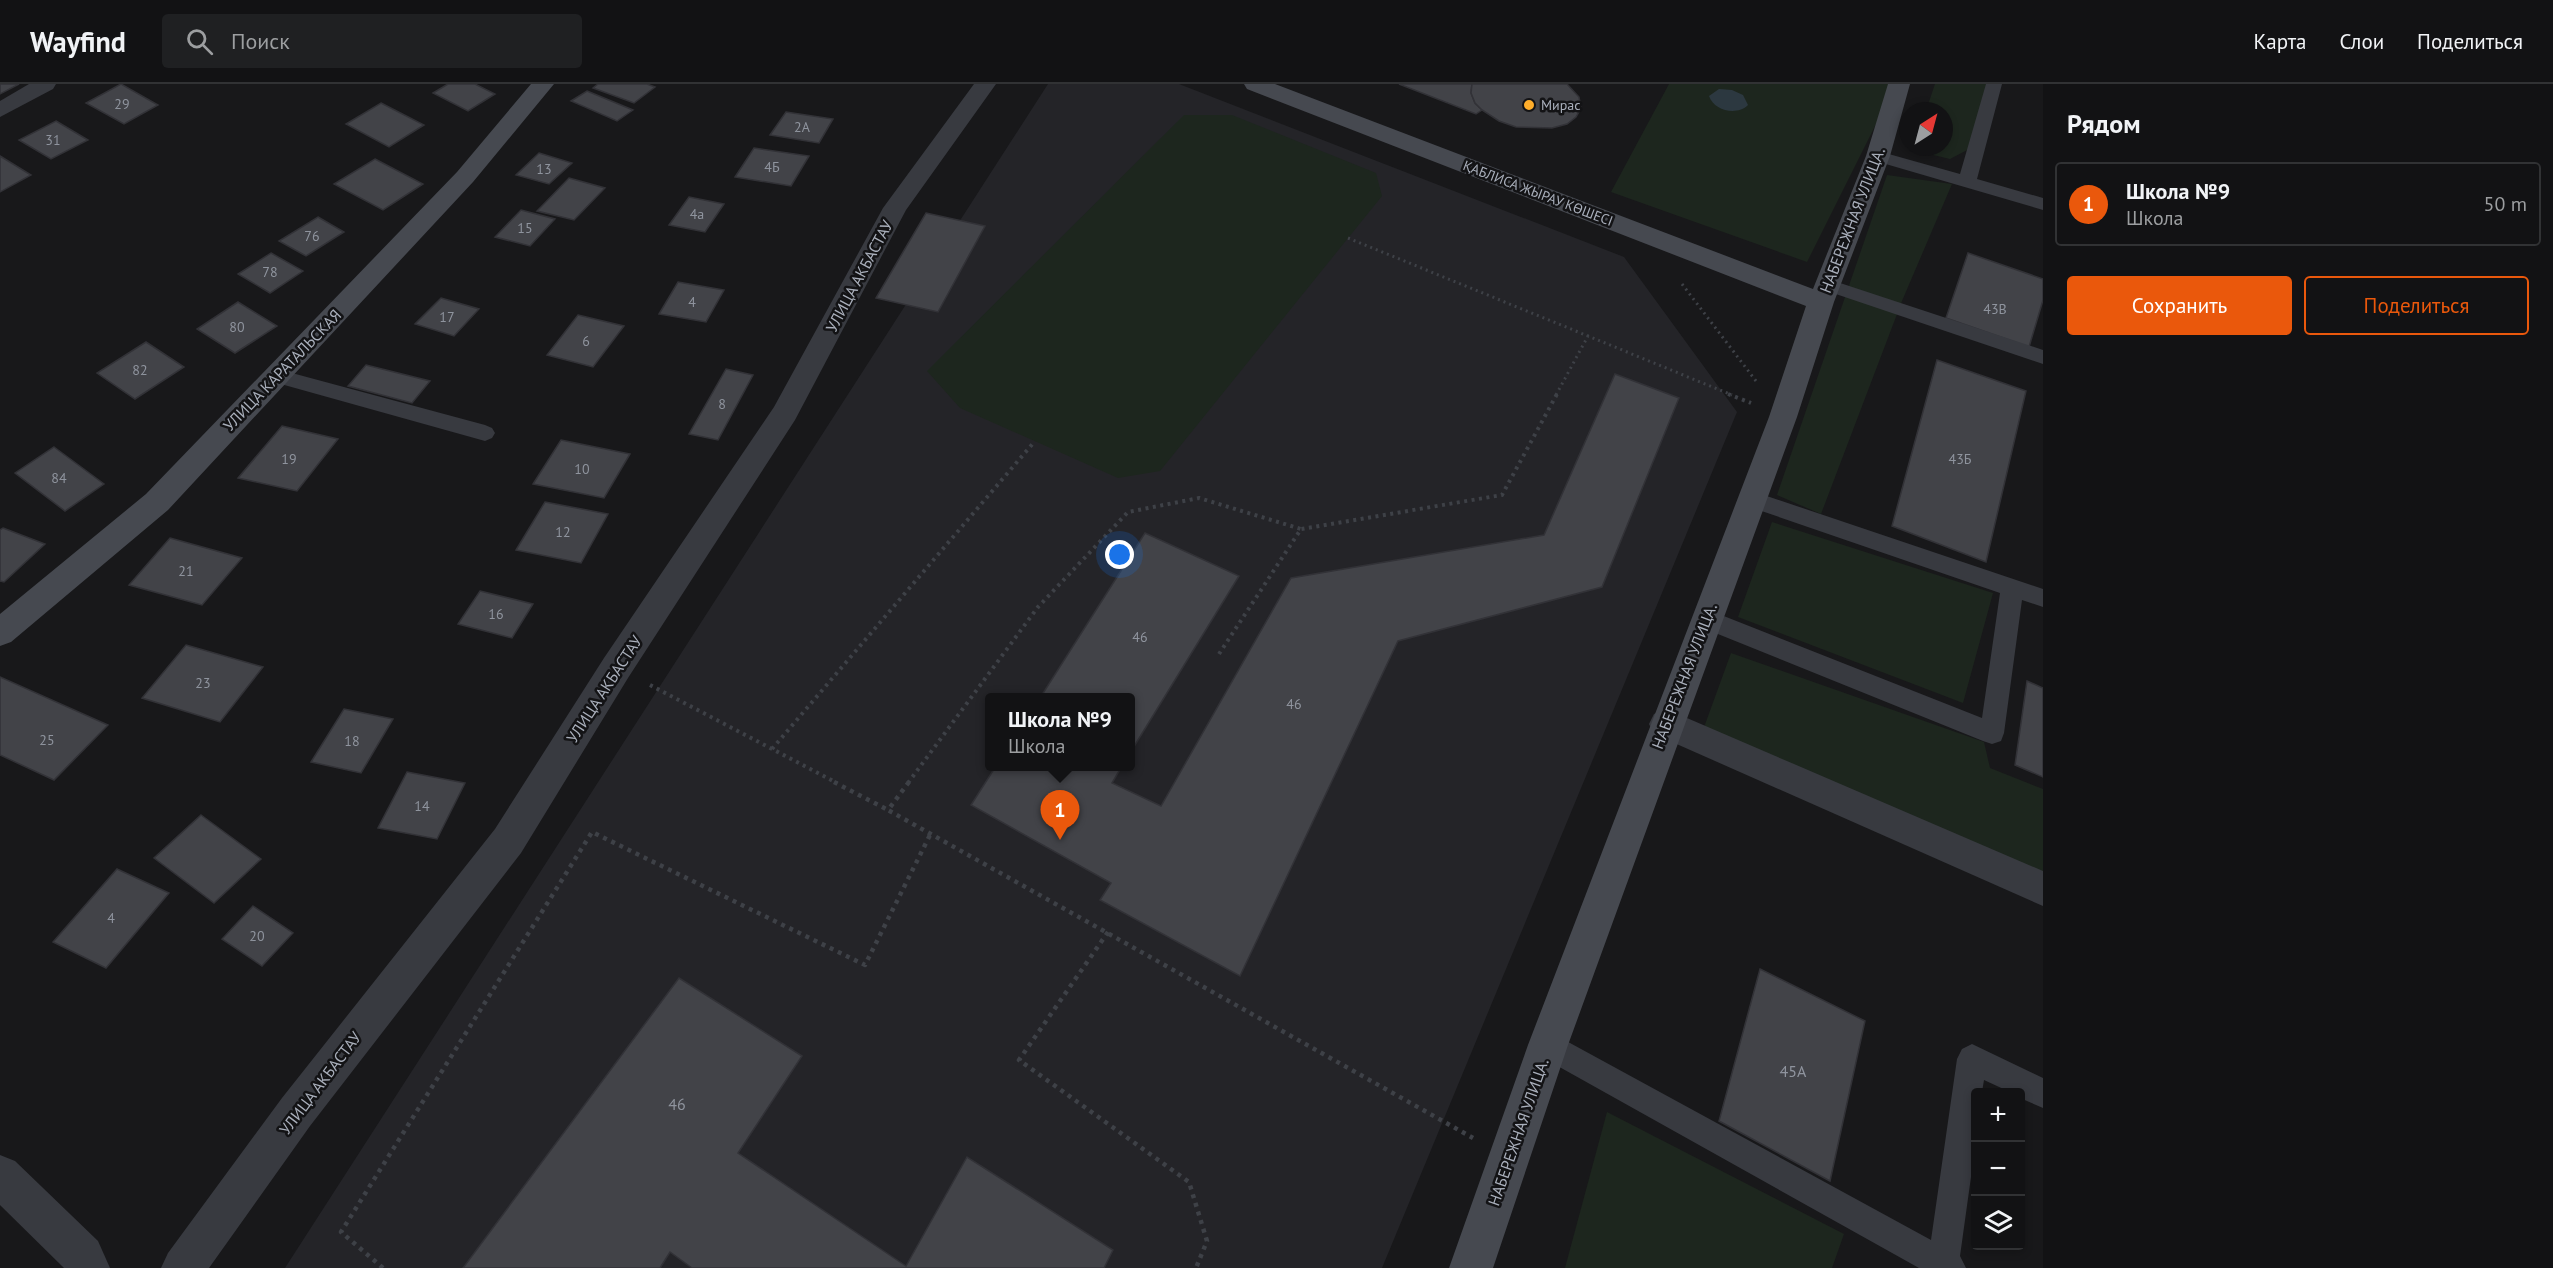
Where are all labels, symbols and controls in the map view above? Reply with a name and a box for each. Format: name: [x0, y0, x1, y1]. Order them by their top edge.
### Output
search box: [162, 14, 582, 68]
text: Wayfind: [30, 23, 126, 60]
icon: search: [183, 25, 216, 58]
text: Поиск: [231, 27, 290, 55]
text: Карта: [2253, 28, 2306, 55]
text: Слои: [2339, 28, 2384, 55]
text: Поделиться: [2417, 28, 2523, 55]
house number: 29: [114, 95, 130, 113]
place label: Мирас: [1541, 96, 1581, 114]
marker: Мирас: [1522, 98, 1536, 112]
north arrow: [1899, 102, 1953, 156]
text: Рядом: [2067, 107, 2141, 140]
house number: 2А: [794, 118, 811, 136]
house number: 31: [45, 131, 61, 149]
street label: НАБЕРЕЖНАЯ УЛИЦА.: [1815, 144, 1889, 296]
street label: ҚАБЛИСА ЖЫРАУ КӨШЕСІ: [1461, 156, 1615, 230]
house number: 4Б: [764, 158, 780, 176]
house number: 13: [536, 160, 552, 178]
text: Школа №9: [2126, 177, 2230, 205]
text: 1: [2083, 191, 2094, 217]
text: 50 m: [2484, 191, 2527, 217]
house number: 4а: [690, 205, 704, 223]
text: Школа: [2126, 205, 2183, 231]
street label: УЛИЦА АКБАСТАУ: [821, 216, 897, 335]
house number: 15: [517, 219, 533, 237]
house number: 76: [304, 227, 320, 245]
house number: 78: [262, 263, 278, 281]
button: Сохранить: [2067, 276, 2292, 335]
button: Поделиться: [2304, 276, 2529, 335]
house number: 4: [688, 293, 696, 311]
house number: 43В: [1983, 300, 2007, 318]
street label: УЛИЦА КАРАТАЛЬСКАЯ: [219, 305, 345, 435]
house number: 17: [439, 308, 455, 326]
house number: 80: [229, 318, 245, 336]
house number: 6: [582, 332, 590, 350]
house number: 82: [132, 361, 148, 379]
house number: 8: [718, 395, 726, 413]
house number: 19: [281, 450, 297, 468]
house number: 43Б: [1949, 450, 1972, 468]
house number: 10: [574, 460, 590, 478]
house number: 84: [51, 469, 67, 487]
house number: 12: [555, 523, 571, 541]
your location: [1105, 540, 1134, 569]
house number: 21: [178, 562, 194, 580]
street label: НАБЕРЕЖНАЯ УЛИЦА.: [1647, 600, 1721, 752]
house number: 16: [488, 605, 504, 623]
house number: 46: [1132, 628, 1148, 646]
street label: УЛИЦА АКБАСТАУ: [562, 631, 646, 746]
house number: 23: [195, 674, 211, 692]
popup: [985, 693, 1135, 771]
house number: 46: [1286, 695, 1302, 713]
text: Школа №9: [1008, 705, 1112, 733]
house number: 25: [39, 731, 55, 749]
house number: 18: [344, 732, 360, 750]
text: Школа: [1008, 733, 1065, 759]
pin: 1: [1040, 790, 1080, 840]
house number: 14: [414, 797, 430, 815]
house number: 4: [107, 909, 115, 927]
house number: 20: [249, 927, 265, 945]
street label: УЛИЦА АКБАСТАУ: [275, 1027, 365, 1138]
street label: НАБЕРЕЖНАЯ УЛИЦА.: [1483, 1056, 1553, 1208]
house number: 45А: [1780, 1061, 1807, 1081]
map controls: [1971, 1088, 2025, 1250]
button: +: [1971, 1088, 2025, 1142]
house number: 46: [668, 1094, 686, 1114]
button: −: [1971, 1142, 2025, 1196]
button: layers: [1971, 1196, 2025, 1250]

